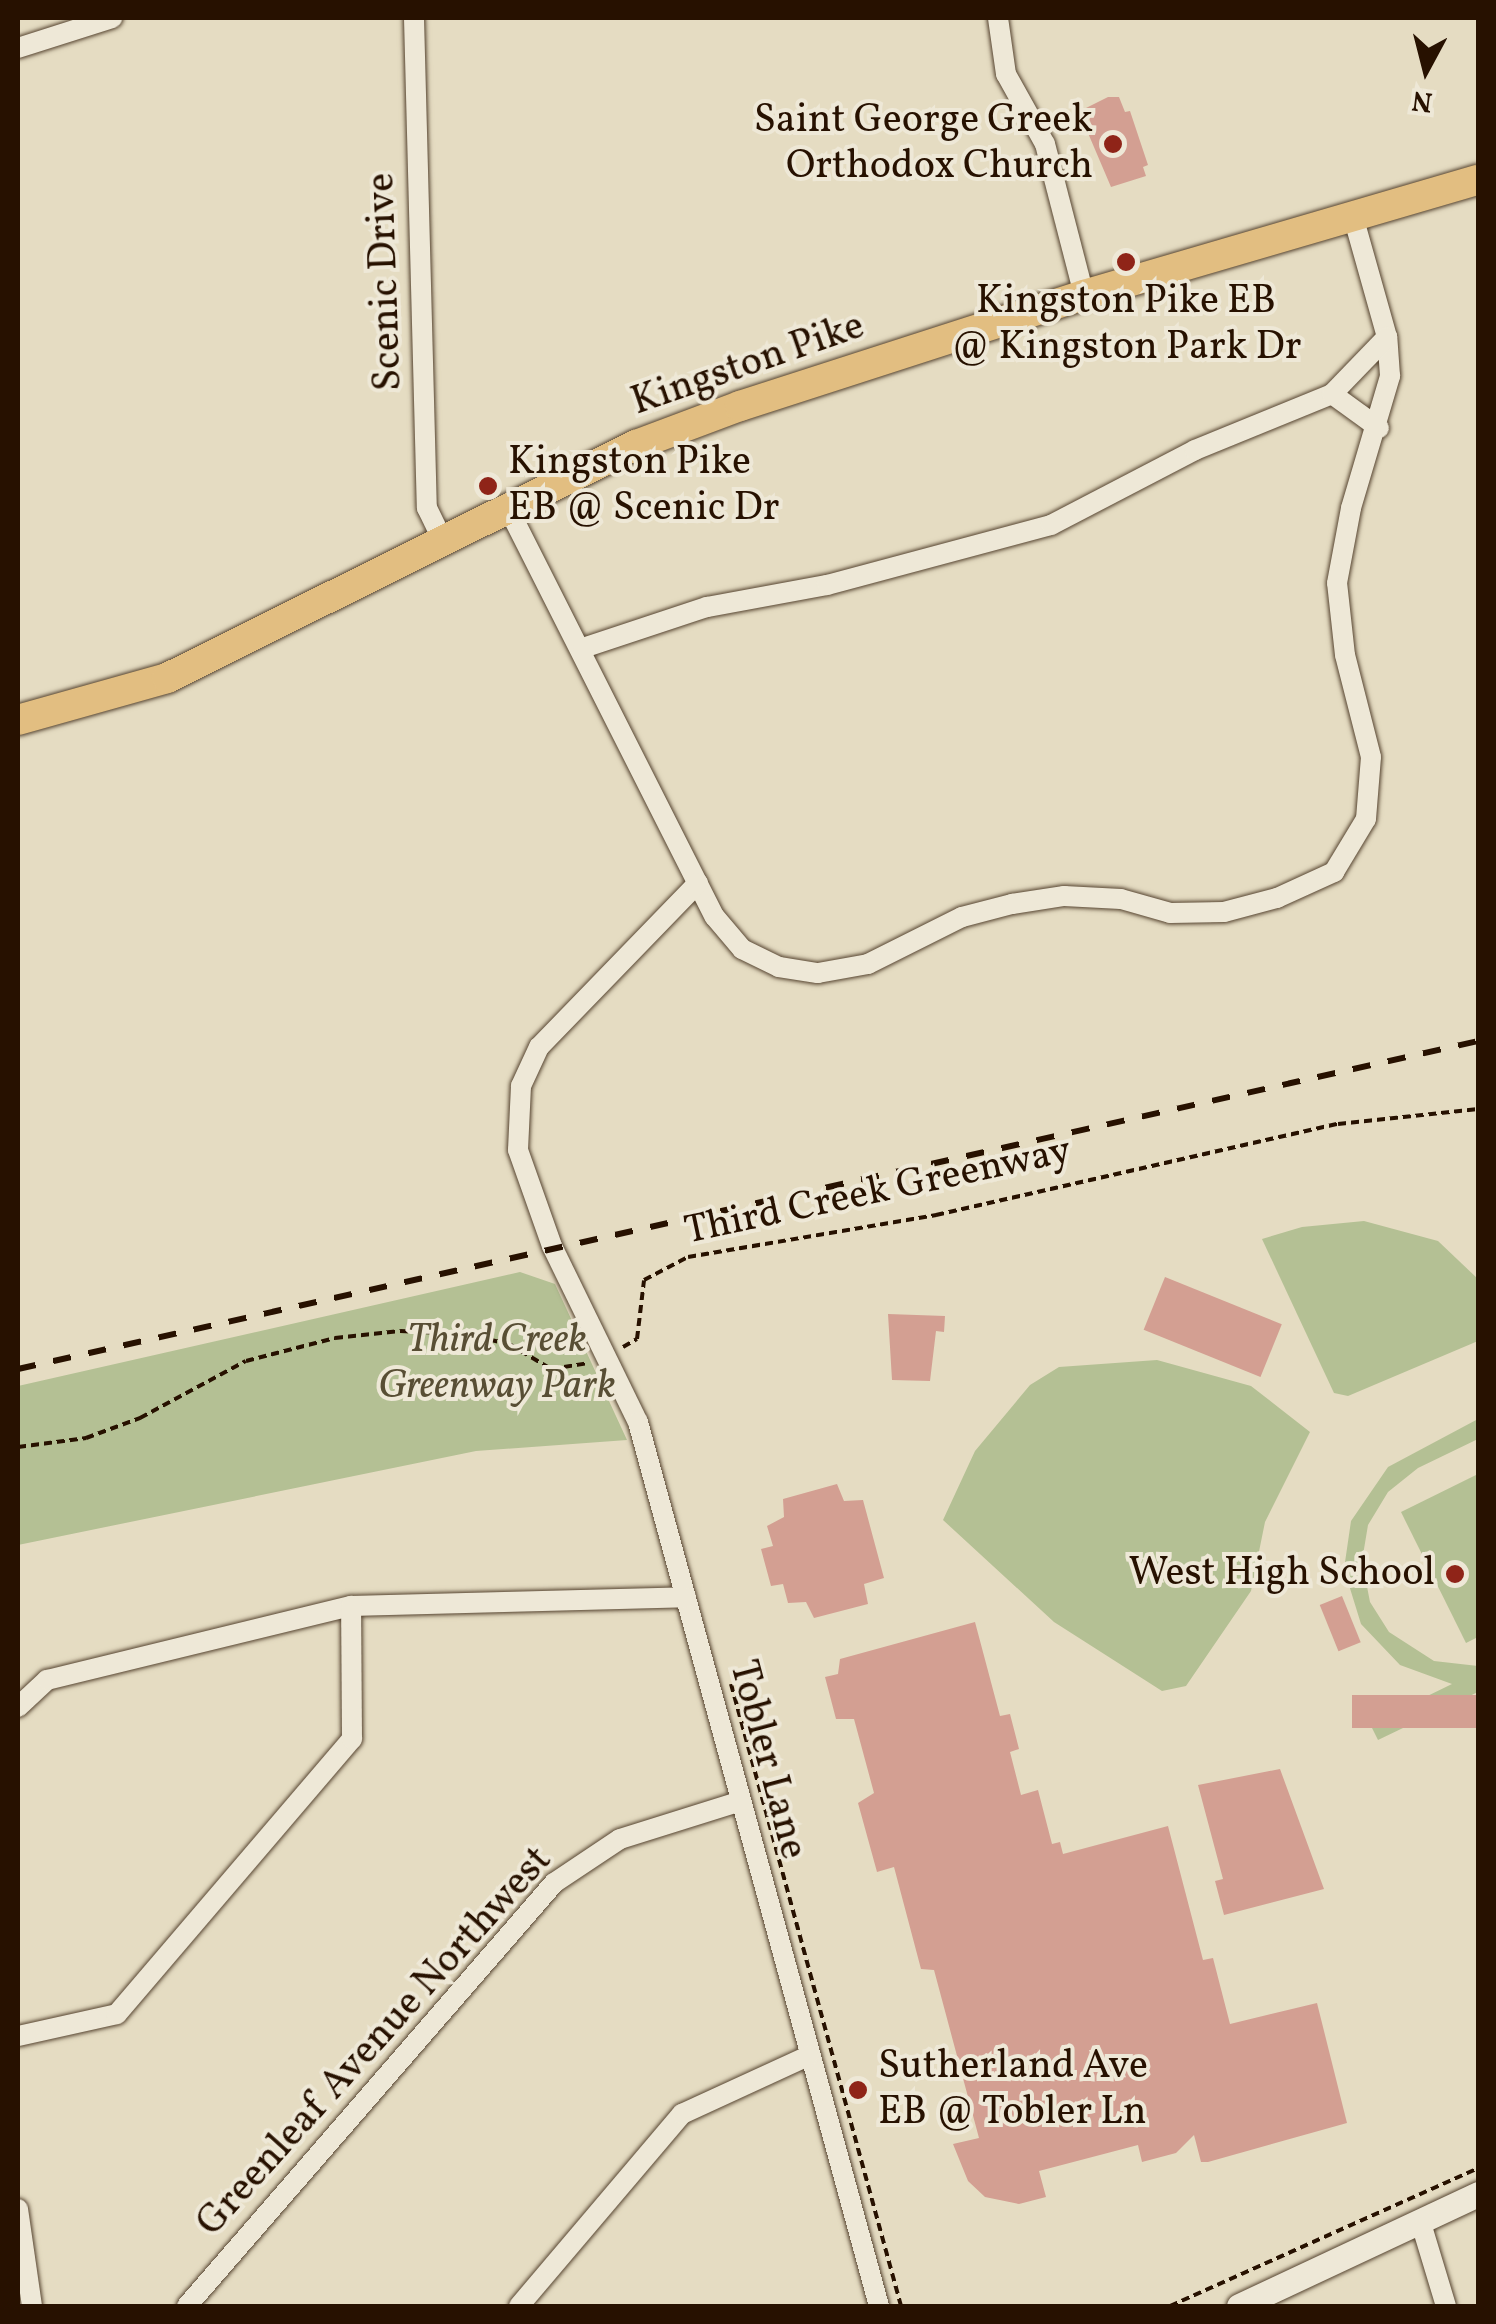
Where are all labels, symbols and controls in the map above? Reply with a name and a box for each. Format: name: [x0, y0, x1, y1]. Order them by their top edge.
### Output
north arrow: [1376, 20, 1476, 120]
text: N: [1410, 80, 1435, 121]
place label: Saint George Greek Orthodox Church: [754, 97, 1093, 191]
marker: Saint George Greek Orthodox Church: [1102, 133, 1124, 155]
street label: Scenic Drive: [358, 172, 414, 392]
marker: Kingston Pike EB @ Kingston Park Dr: [1115, 251, 1137, 273]
place label: Kingston Pike EB @ Kingston Park Dr: [951, 278, 1301, 372]
street label: Kingston Pike: [625, 303, 871, 427]
place label: Kingston Pike EB @ Scenic Dr: [508, 439, 780, 533]
marker: Kingston Pike EB @ Scenic Dr: [477, 475, 499, 497]
street label: Third Creek Greenway: [680, 1128, 1076, 1256]
park label: Third Creek Greenway Park: [378, 1317, 616, 1411]
place label: West High School: [1129, 1550, 1435, 1598]
marker: West High School: [1444, 1563, 1466, 1585]
street label: Tobler Lane: [717, 1655, 817, 1865]
street label: Greenleaf Avenue Northwest: [189, 1839, 561, 2245]
place label: Sutherland Ave EB @ Tobler Ln: [878, 2043, 1148, 2137]
marker: Sutherland Ave EB @ Tobler Ln: [847, 2079, 869, 2101]

